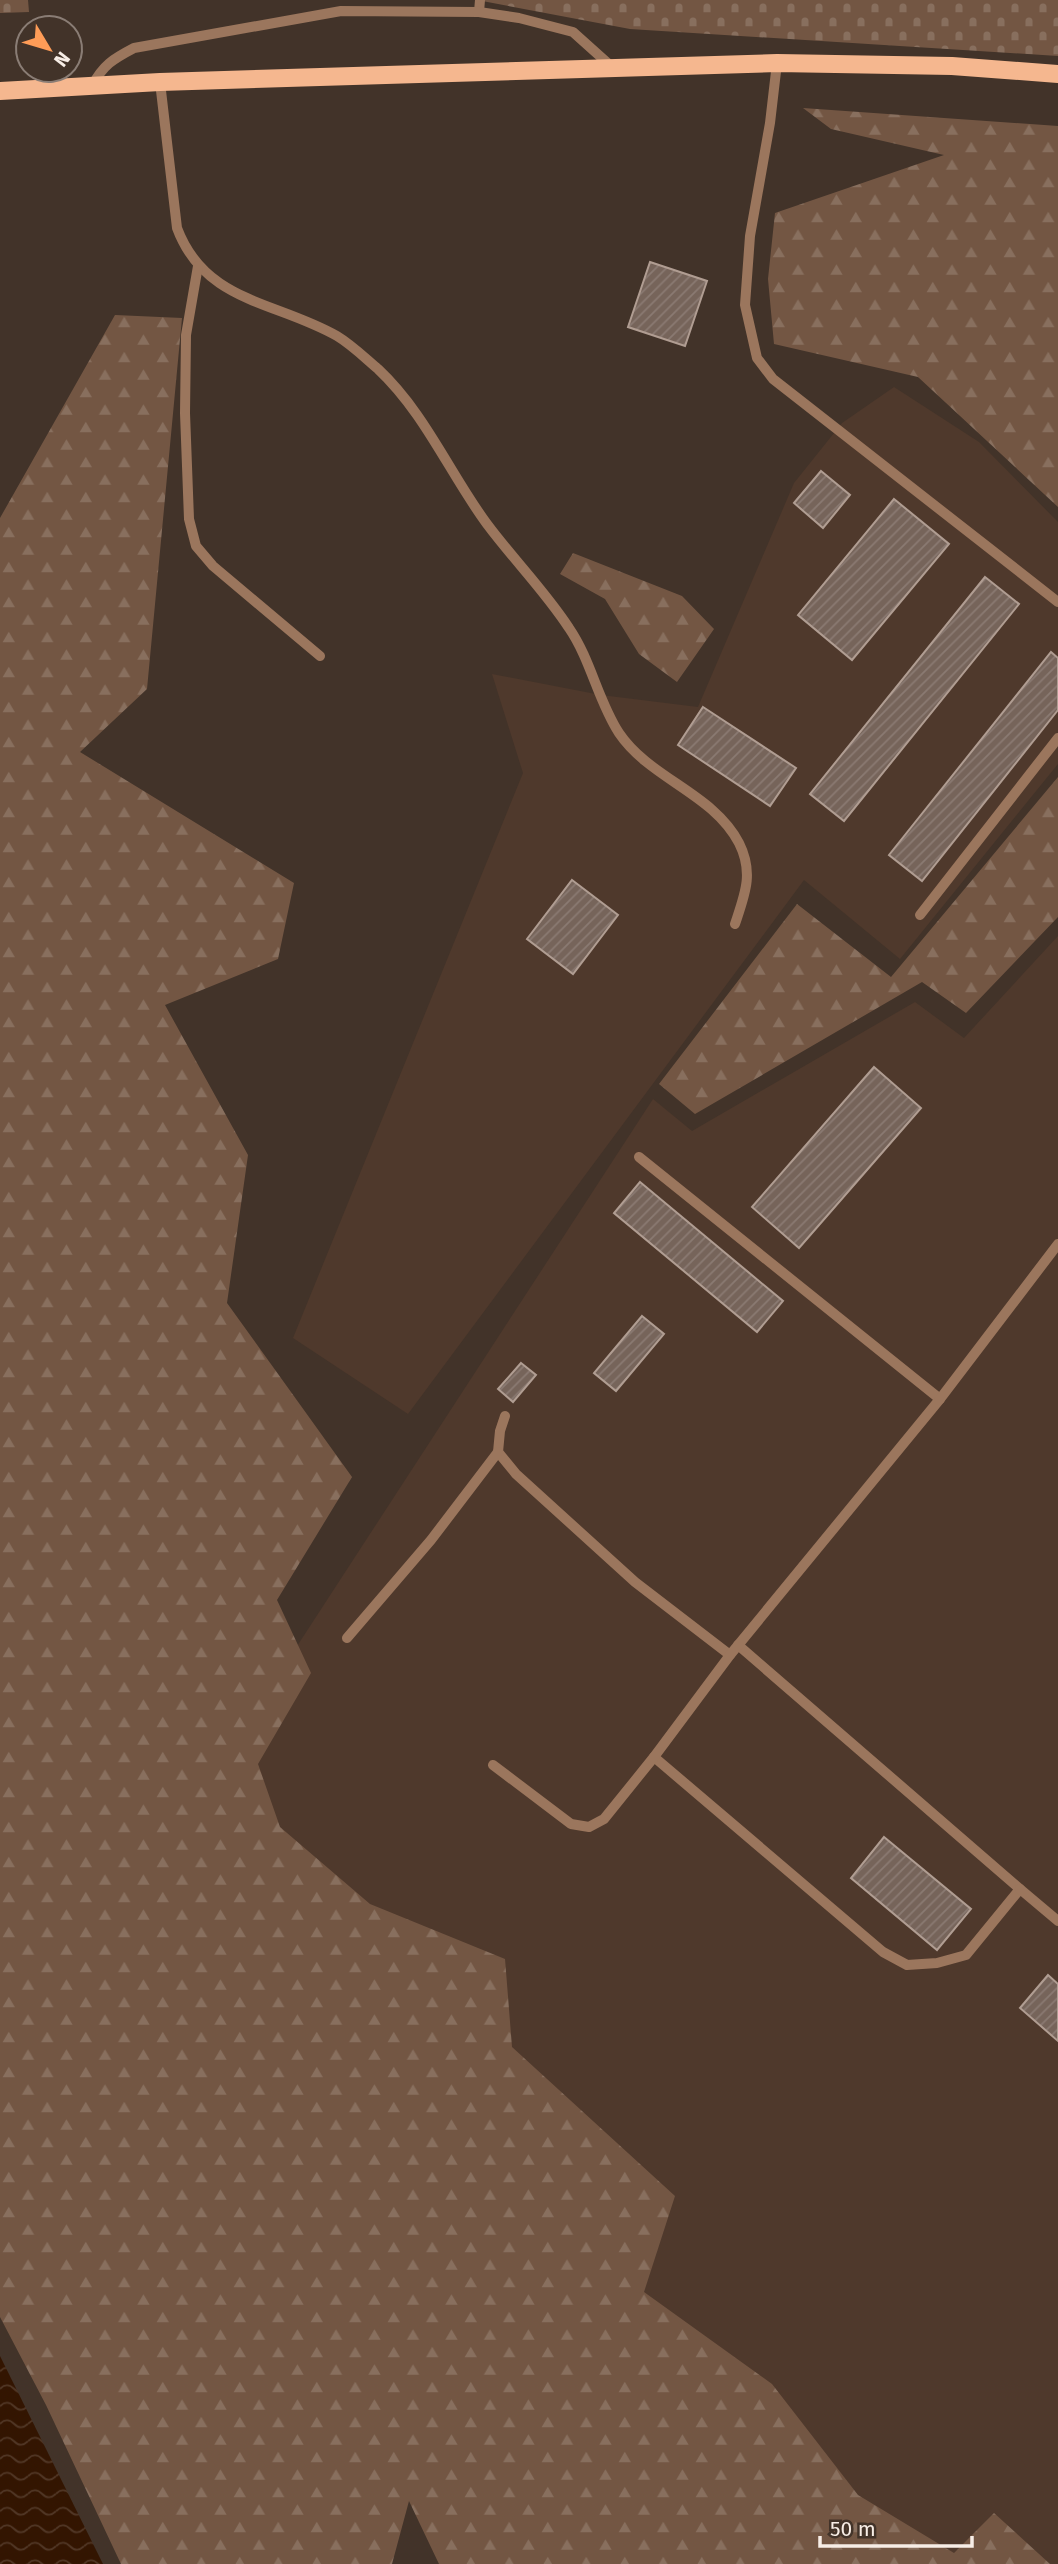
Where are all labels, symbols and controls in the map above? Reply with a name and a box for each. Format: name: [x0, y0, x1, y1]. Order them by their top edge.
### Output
north arrow: [14, 14, 84, 84]
text: N: [49, 47, 75, 71]
scale bar: [820, 2504, 972, 2548]
text: 50 m: [830, 2516, 876, 2542]

